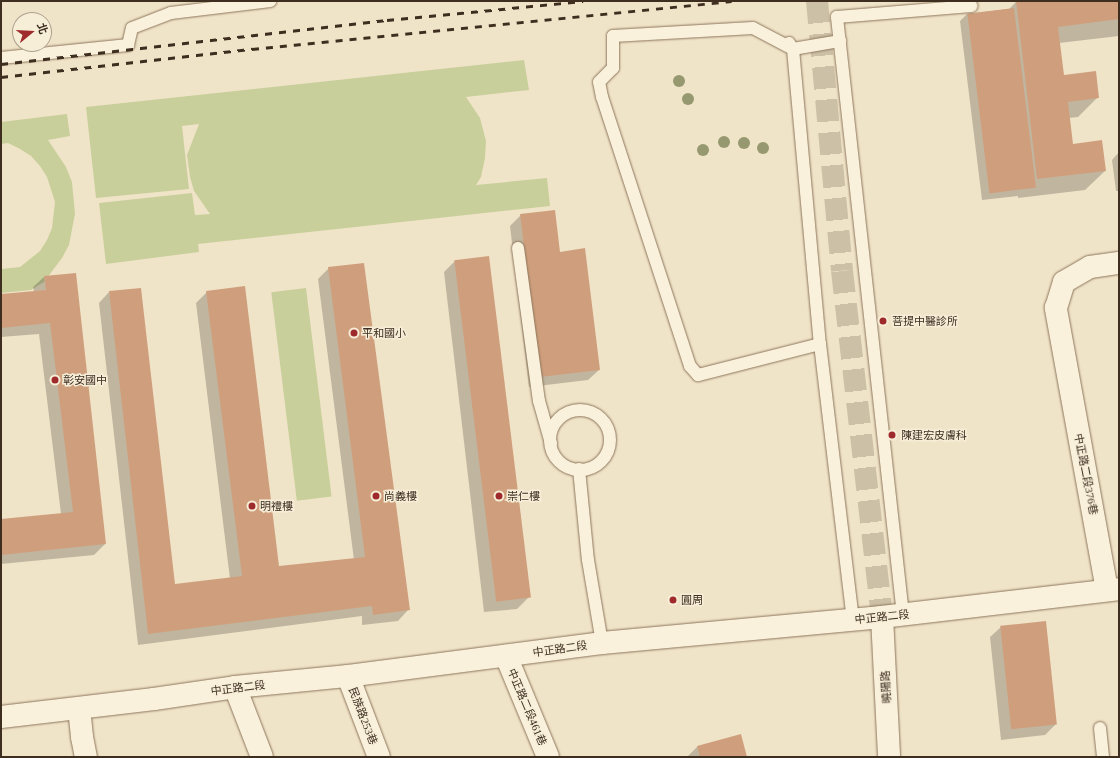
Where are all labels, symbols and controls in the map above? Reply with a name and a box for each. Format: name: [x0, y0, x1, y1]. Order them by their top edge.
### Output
north arrow: [12, 12, 52, 52]
text: 北: [35, 22, 50, 36]
place label: 菩提中醫診所: [892, 314, 958, 328]
marker: 菩提中醫診所: [877, 315, 889, 327]
place label: 平和國小: [362, 326, 406, 340]
marker: 平和國小: [349, 328, 359, 338]
place label: 彰安國中: [63, 373, 107, 387]
marker: 彰安國中: [50, 375, 60, 385]
place label: 陳建宏皮膚科: [901, 428, 967, 442]
marker: 陳建宏皮膚科: [886, 429, 898, 441]
street label: 中正路二段376巷: [1072, 432, 1100, 516]
place label: 尚義樓: [384, 489, 417, 503]
place label: 崇仁樓: [507, 489, 540, 503]
marker: 尚義樓: [371, 491, 381, 501]
marker: 崇仁樓: [494, 491, 504, 501]
place label: 明禮樓: [260, 499, 293, 513]
marker: 明禮樓: [247, 501, 257, 511]
place label: 圓周: [681, 593, 703, 607]
marker: 圓周: [668, 595, 678, 605]
street label: 中正路二段: [854, 608, 910, 626]
street label: 中正路二段: [532, 639, 588, 659]
street label: 中正路二段461巷: [505, 666, 549, 748]
street label: 曉陽路: [879, 670, 893, 704]
street label: 中正路二段: [210, 678, 266, 698]
street label: 民族路253巷: [346, 685, 380, 747]

